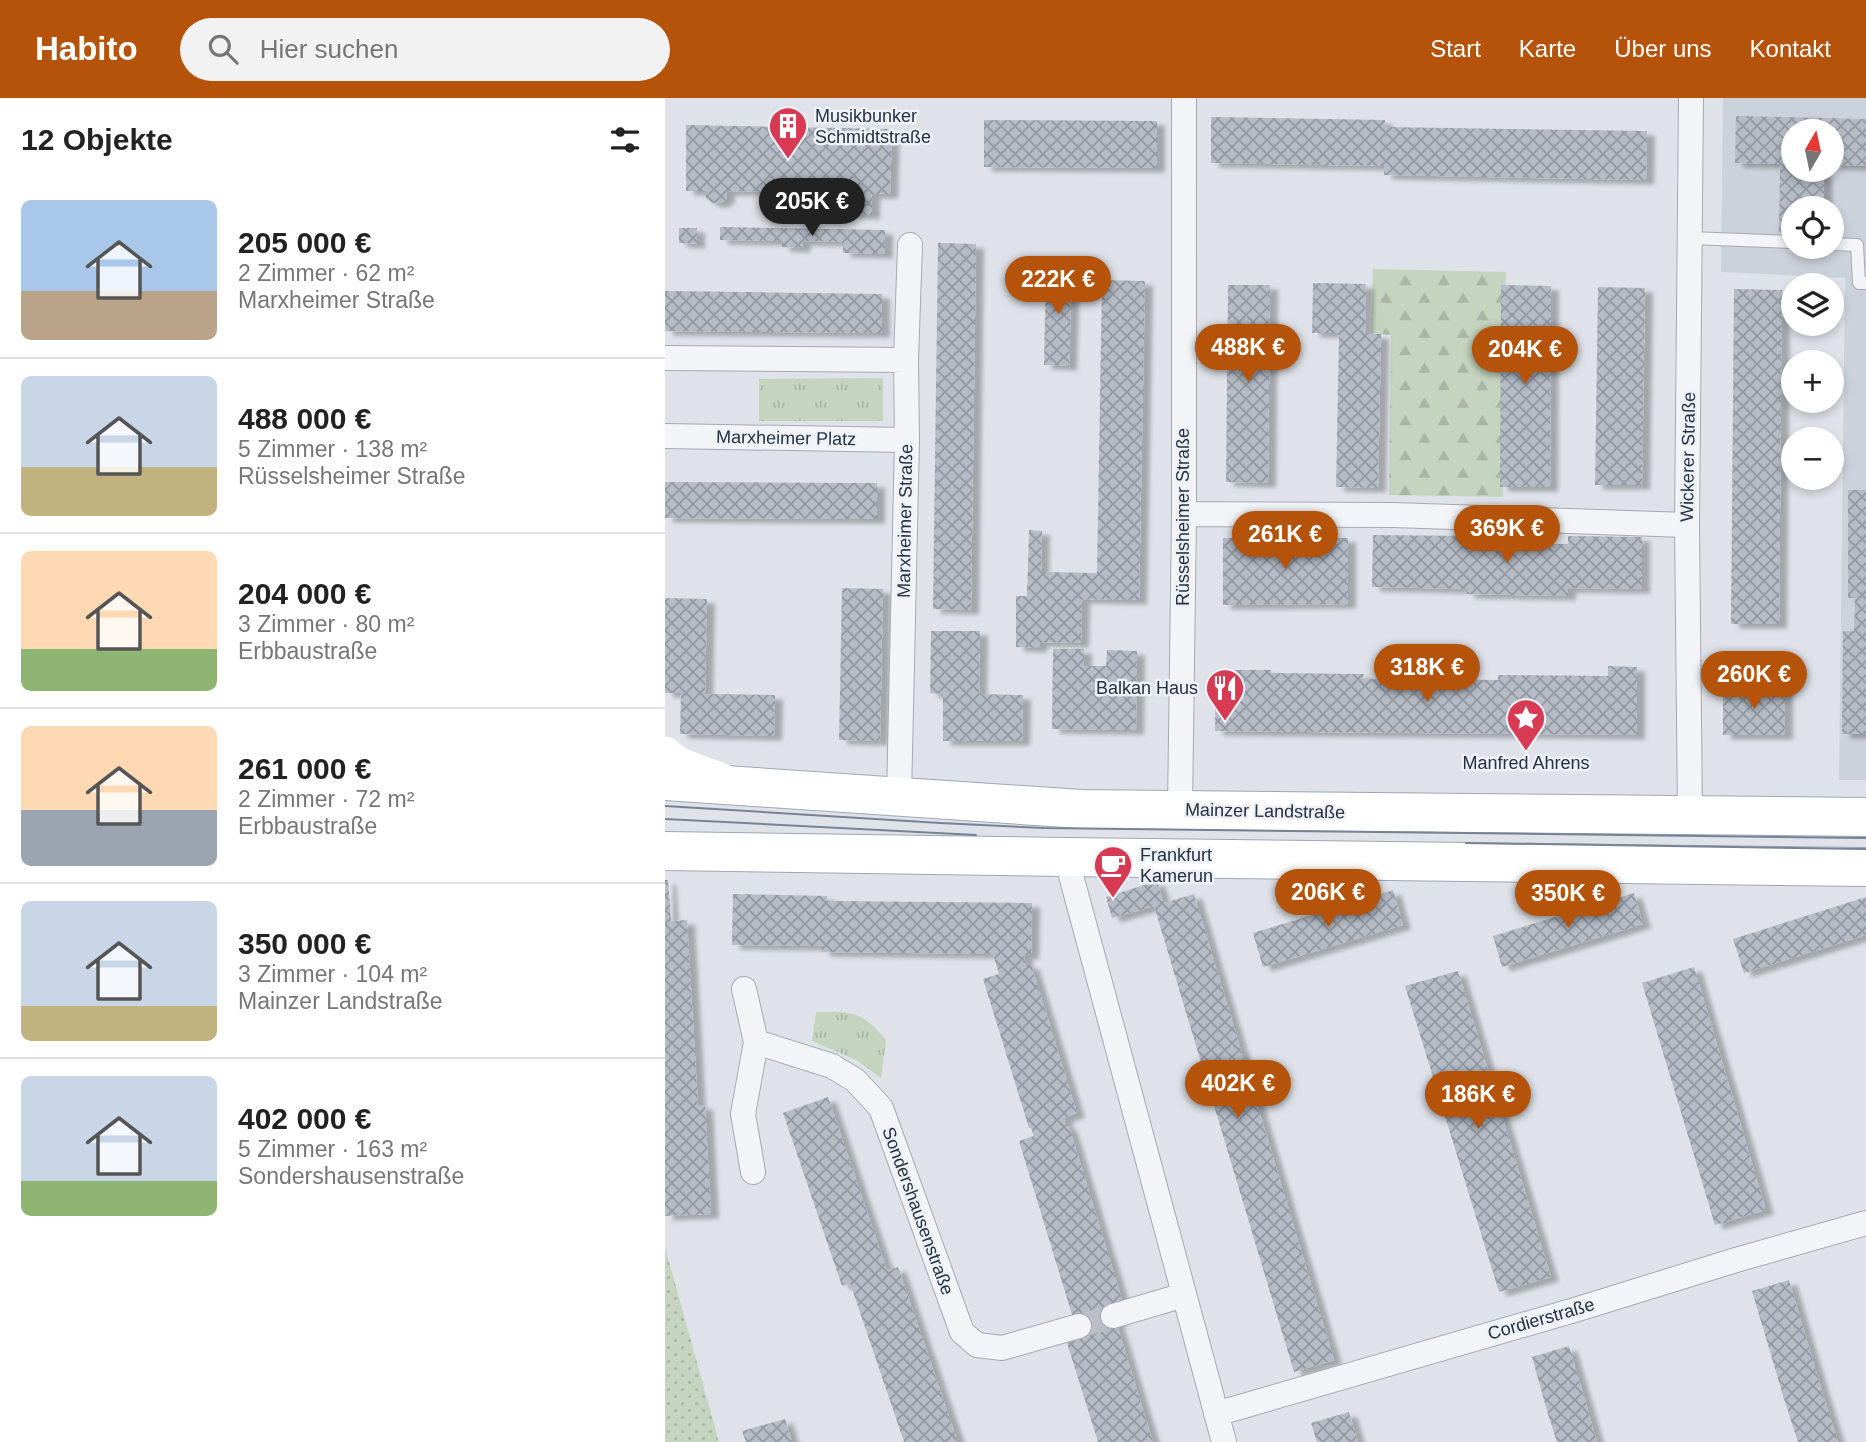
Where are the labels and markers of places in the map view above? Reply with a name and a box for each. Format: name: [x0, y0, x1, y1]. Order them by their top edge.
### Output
building icon: Musikbunker Schmidtstraße: [767, 105, 809, 160]
place label: Musikbunker Schmidtstraße: [815, 106, 931, 147]
pin: 205K €: [755, 178, 869, 238]
pin: 222K €: [1001, 256, 1115, 316]
pin: 488K €: [1191, 324, 1305, 384]
pin: 204K €: [1468, 327, 1582, 386]
pin: 369K €: [1450, 505, 1564, 565]
pin: 261K €: [1228, 512, 1342, 571]
pin: 318K €: [1370, 644, 1484, 704]
pin: 260K €: [1697, 652, 1811, 711]
restaurant icon: Balkan Haus: [1204, 667, 1246, 722]
place label: Balkan Haus: [1096, 678, 1198, 698]
place icon: Manfred Ahrens: [1505, 697, 1547, 752]
place label: Manfred Ahrens: [1462, 753, 1590, 773]
cafe icon: Frankfurt Kamerun: [1092, 844, 1134, 899]
place label: Frankfurt Kamerun: [1140, 845, 1213, 886]
pin: 206K €: [1271, 870, 1385, 929]
pin: 350K €: [1511, 870, 1625, 930]
pin: 402K €: [1181, 1060, 1295, 1120]
pin: 186K €: [1421, 1072, 1535, 1131]

